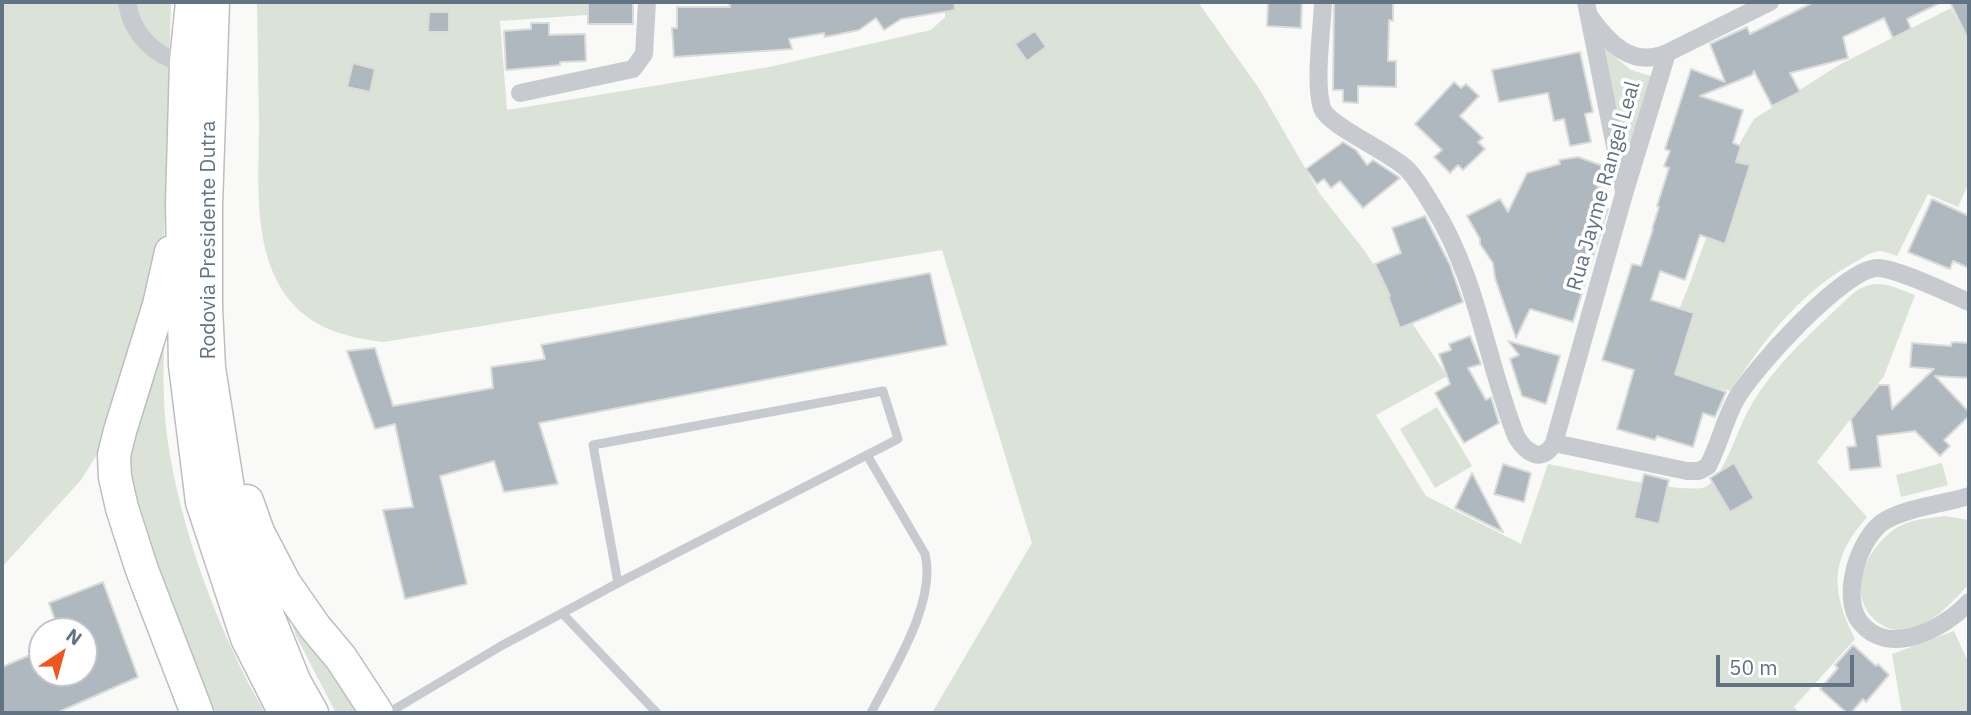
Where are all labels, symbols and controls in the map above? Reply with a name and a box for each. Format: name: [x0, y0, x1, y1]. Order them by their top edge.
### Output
street label: Rua Jayme Rangel Leal: [1562, 78, 1646, 294]
street label: Rodovia Presidente Dutra: [196, 120, 222, 360]
north arrow: [28, 617, 98, 687]
text: N: [62, 623, 87, 650]
scale bar: [1719, 642, 1857, 686]
text: 50 m: [1729, 653, 1778, 681]

